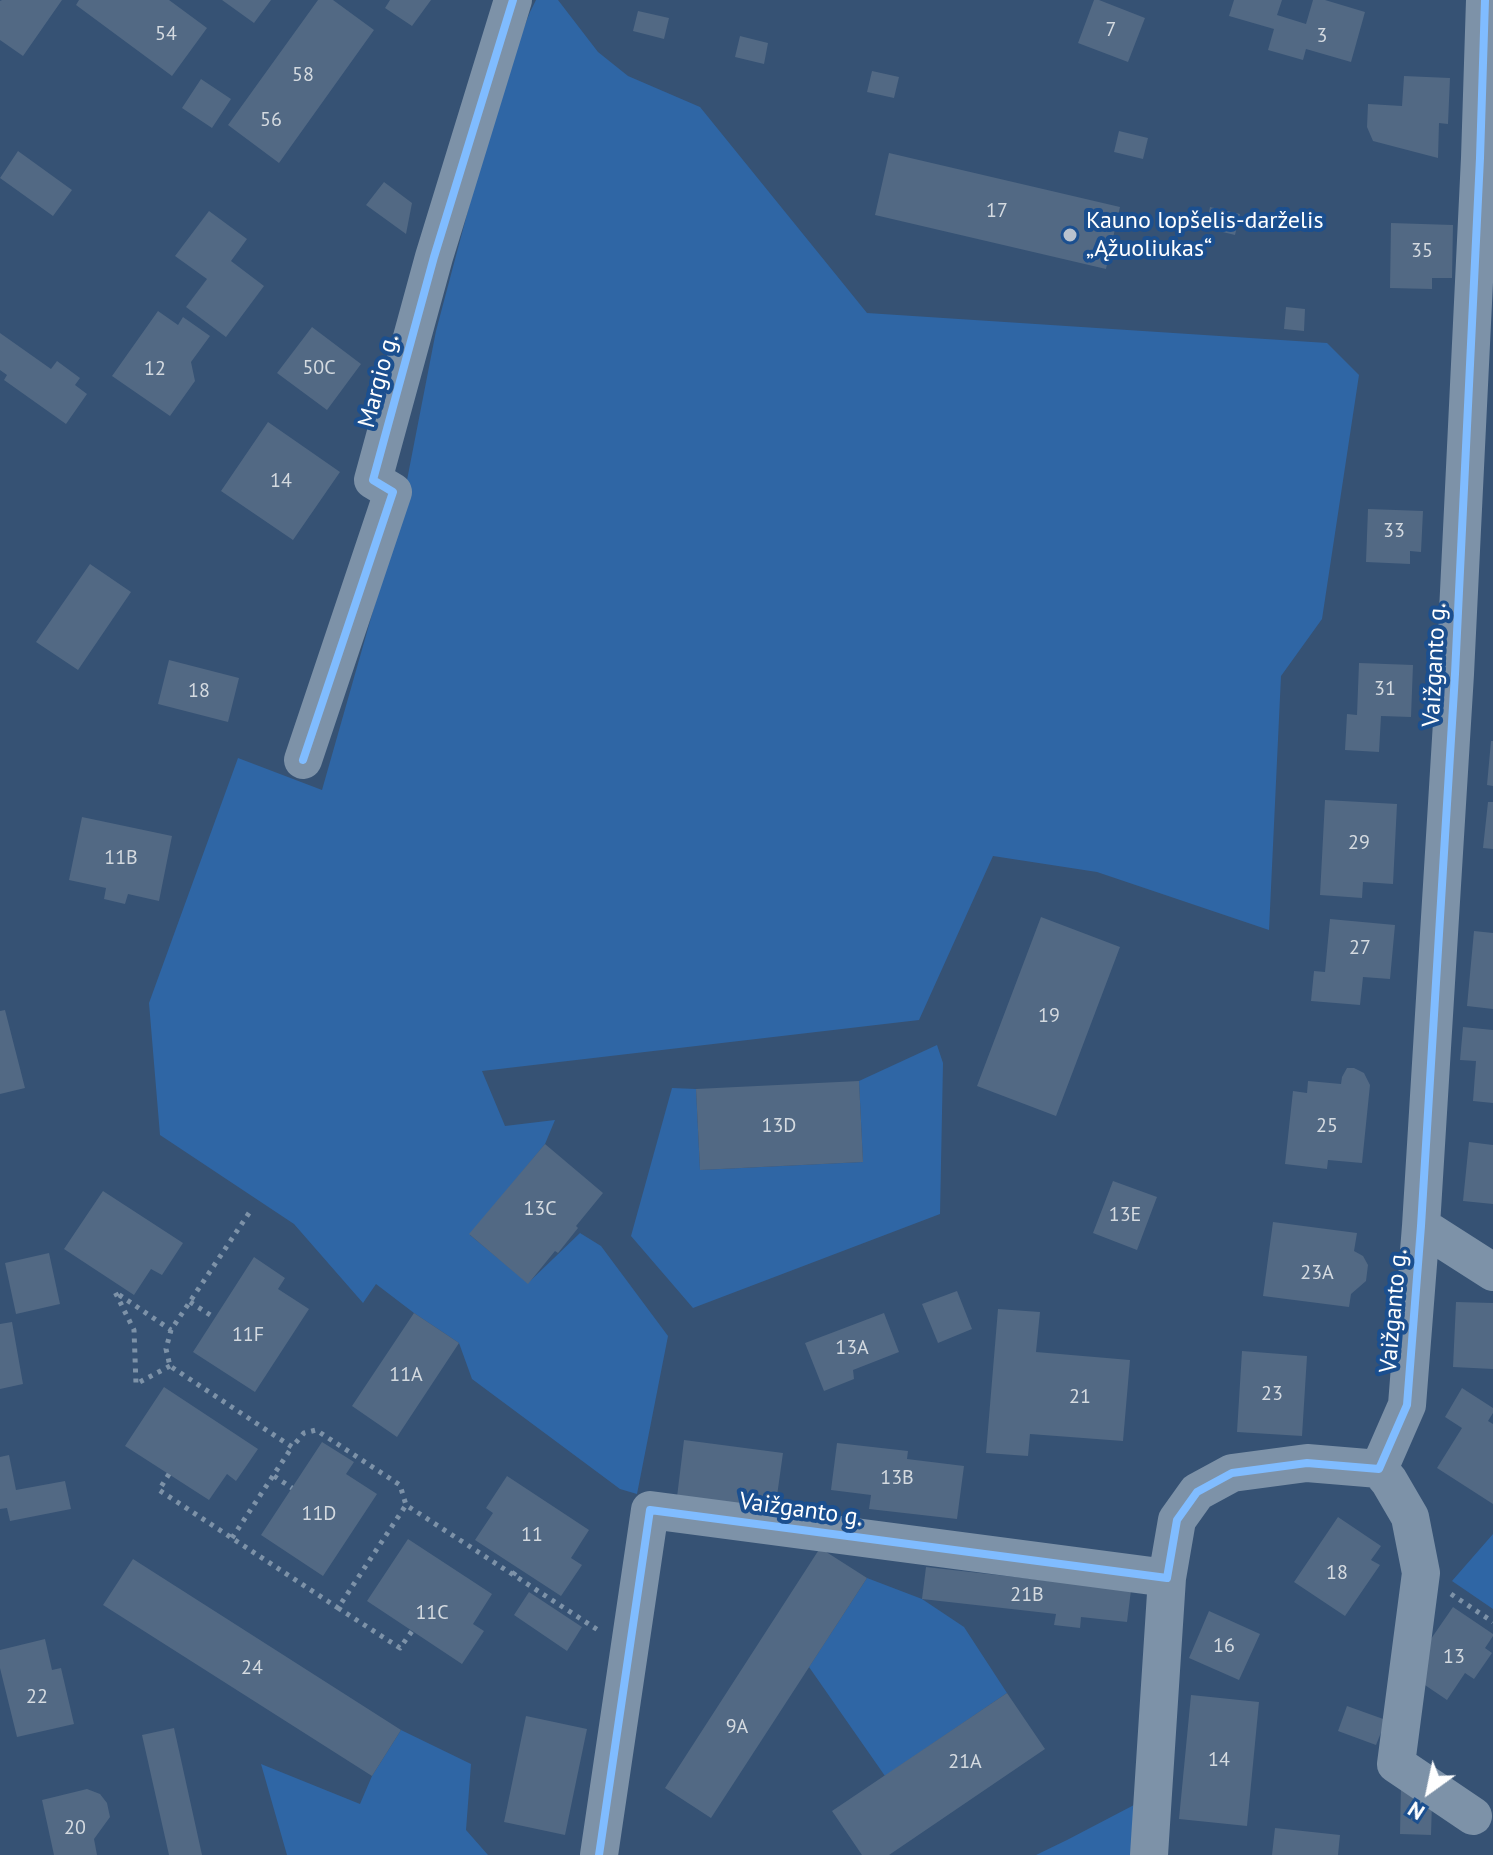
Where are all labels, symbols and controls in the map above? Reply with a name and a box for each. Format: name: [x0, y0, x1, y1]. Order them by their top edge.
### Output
house number: 7: [1106, 18, 1116, 42]
house number: 54: [155, 22, 177, 46]
house number: 3: [1317, 24, 1327, 48]
house number: 58: [292, 63, 314, 87]
house number: 56: [260, 108, 282, 132]
house number: 17: [986, 199, 1008, 223]
place label: Kauno lopšelis-darželis „Ąžuoliukas“: [1086, 207, 1324, 263]
marker: Kauno lopšelis-darželis „Ąžuoliukas“: [1061, 226, 1079, 244]
house number: 35: [1411, 239, 1433, 263]
street label: Margio g.: [353, 331, 405, 431]
house number: 50C: [302, 356, 336, 380]
house number: 12: [144, 357, 166, 381]
house number: 14: [270, 469, 292, 493]
house number: 33: [1383, 519, 1405, 543]
street label: Vaižganto g.: [1417, 602, 1453, 728]
house number: 31: [1374, 677, 1396, 701]
house number: 18: [188, 679, 210, 703]
house number: 29: [1348, 831, 1370, 855]
house number: 11B: [104, 846, 138, 870]
house number: 27: [1349, 936, 1371, 960]
house number: 19: [1038, 1004, 1060, 1028]
house number: 13D: [762, 1114, 796, 1138]
house number: 25: [1316, 1114, 1338, 1138]
house number: 13C: [523, 1197, 557, 1221]
house number: 13E: [1109, 1203, 1141, 1227]
street label: Vaižganto g.: [1374, 1248, 1414, 1374]
house number: 23A: [1300, 1261, 1334, 1285]
house number: 11F: [232, 1323, 264, 1347]
house number: 13A: [835, 1336, 869, 1360]
house number: 11A: [389, 1363, 423, 1387]
house number: 23: [1261, 1382, 1283, 1406]
house number: 21: [1069, 1385, 1091, 1409]
house number: 13B: [880, 1466, 914, 1490]
street label: Vaižganto g.: [738, 1487, 864, 1533]
house number: 11D: [302, 1502, 336, 1526]
house number: 11: [521, 1523, 543, 1547]
house number: 18: [1326, 1561, 1348, 1585]
house number: 21B: [1010, 1583, 1044, 1607]
house number: 11C: [415, 1601, 449, 1625]
house number: 16: [1213, 1634, 1235, 1658]
house number: 13: [1443, 1645, 1465, 1669]
house number: 24: [241, 1656, 263, 1680]
house number: 22: [26, 1685, 48, 1709]
house number: 9A: [726, 1715, 748, 1739]
house number: 14: [1208, 1748, 1230, 1772]
house number: 21A: [948, 1750, 982, 1774]
north arrow: [1389, 1751, 1469, 1831]
text: N: [1402, 1795, 1430, 1827]
house number: 20: [64, 1816, 86, 1840]

